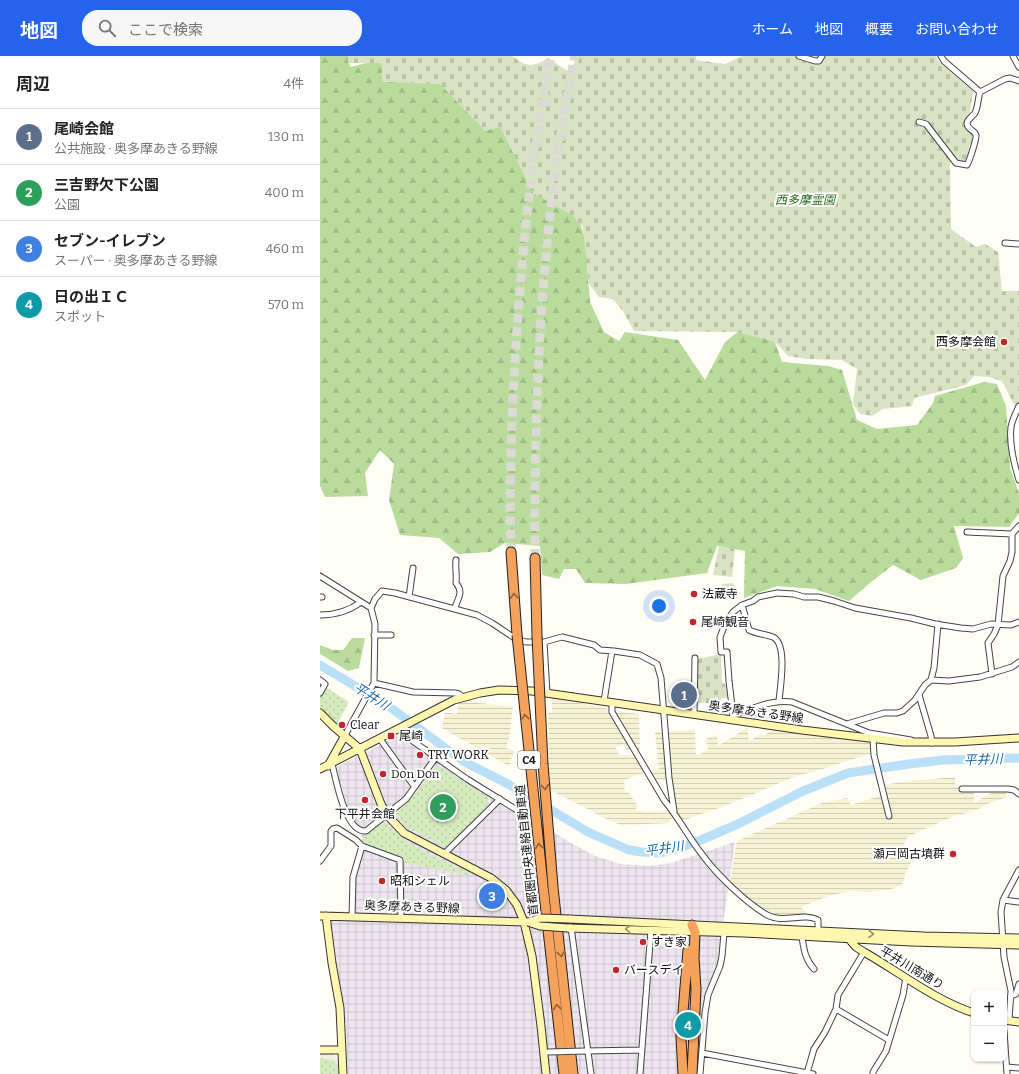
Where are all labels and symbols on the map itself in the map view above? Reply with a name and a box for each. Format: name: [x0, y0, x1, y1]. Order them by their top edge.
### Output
park label: 西多摩霊園: [775, 193, 837, 207]
place label: 西多摩会館: [936, 335, 996, 349]
marker: 西多摩会館: [999, 337, 1009, 347]
place label: 法蔵寺: [702, 587, 738, 601]
marker: 法蔵寺: [689, 589, 699, 599]
one-way arrow: [510, 593, 518, 599]
your location: [649, 596, 669, 616]
place label: 尾崎観音: [701, 615, 749, 629]
marker: 尾崎観音: [688, 617, 698, 627]
water label: 平井川: [351, 680, 394, 714]
pin: 1: [671, 680, 697, 710]
street label: 奥多摩あきる野線: [708, 698, 804, 726]
one-way arrow: [521, 714, 530, 720]
place label: Clear: [350, 718, 380, 732]
marker: Clear: [337, 720, 347, 730]
place label: 尾崎: [399, 729, 423, 743]
marker: 尾崎: [386, 731, 396, 741]
place label: TRY WORK: [428, 748, 490, 762]
marker: TRY WORK: [415, 750, 425, 760]
road number: C4: [518, 751, 540, 769]
water label: 平井川: [963, 751, 1005, 768]
place label: Don Don: [391, 767, 440, 781]
marker: Don Don: [378, 769, 388, 779]
street label: 首都圏中央連絡自動車道: [513, 784, 541, 916]
one-way arrow: [540, 784, 549, 790]
pin: 2: [430, 792, 456, 822]
marker: 下平井会館: [360, 795, 370, 805]
place label: 下平井会館: [335, 807, 395, 821]
water label: 平井川: [644, 838, 686, 859]
one-way arrow: [535, 843, 544, 850]
place label: 瀬戸岡古墳群: [873, 847, 945, 861]
marker: 瀬戸岡古墳群: [948, 849, 958, 859]
place label: 昭和シェル: [390, 874, 450, 888]
marker: 昭和シェル: [377, 876, 387, 886]
pin: 3: [479, 881, 505, 911]
street label: 奥多摩あきる野線: [364, 898, 460, 916]
one-way arrow: [625, 925, 631, 934]
one-way arrow: [868, 929, 874, 938]
place label: すき家: [651, 935, 687, 949]
marker: すき家: [638, 937, 648, 947]
street label: 平井川南通り: [878, 943, 946, 993]
one-way arrow: [556, 951, 565, 957]
place label: バースデイ: [624, 963, 683, 977]
marker: バースデイ: [611, 965, 621, 975]
one-way arrow: [553, 1004, 562, 1010]
pin: 4: [675, 1010, 701, 1040]

